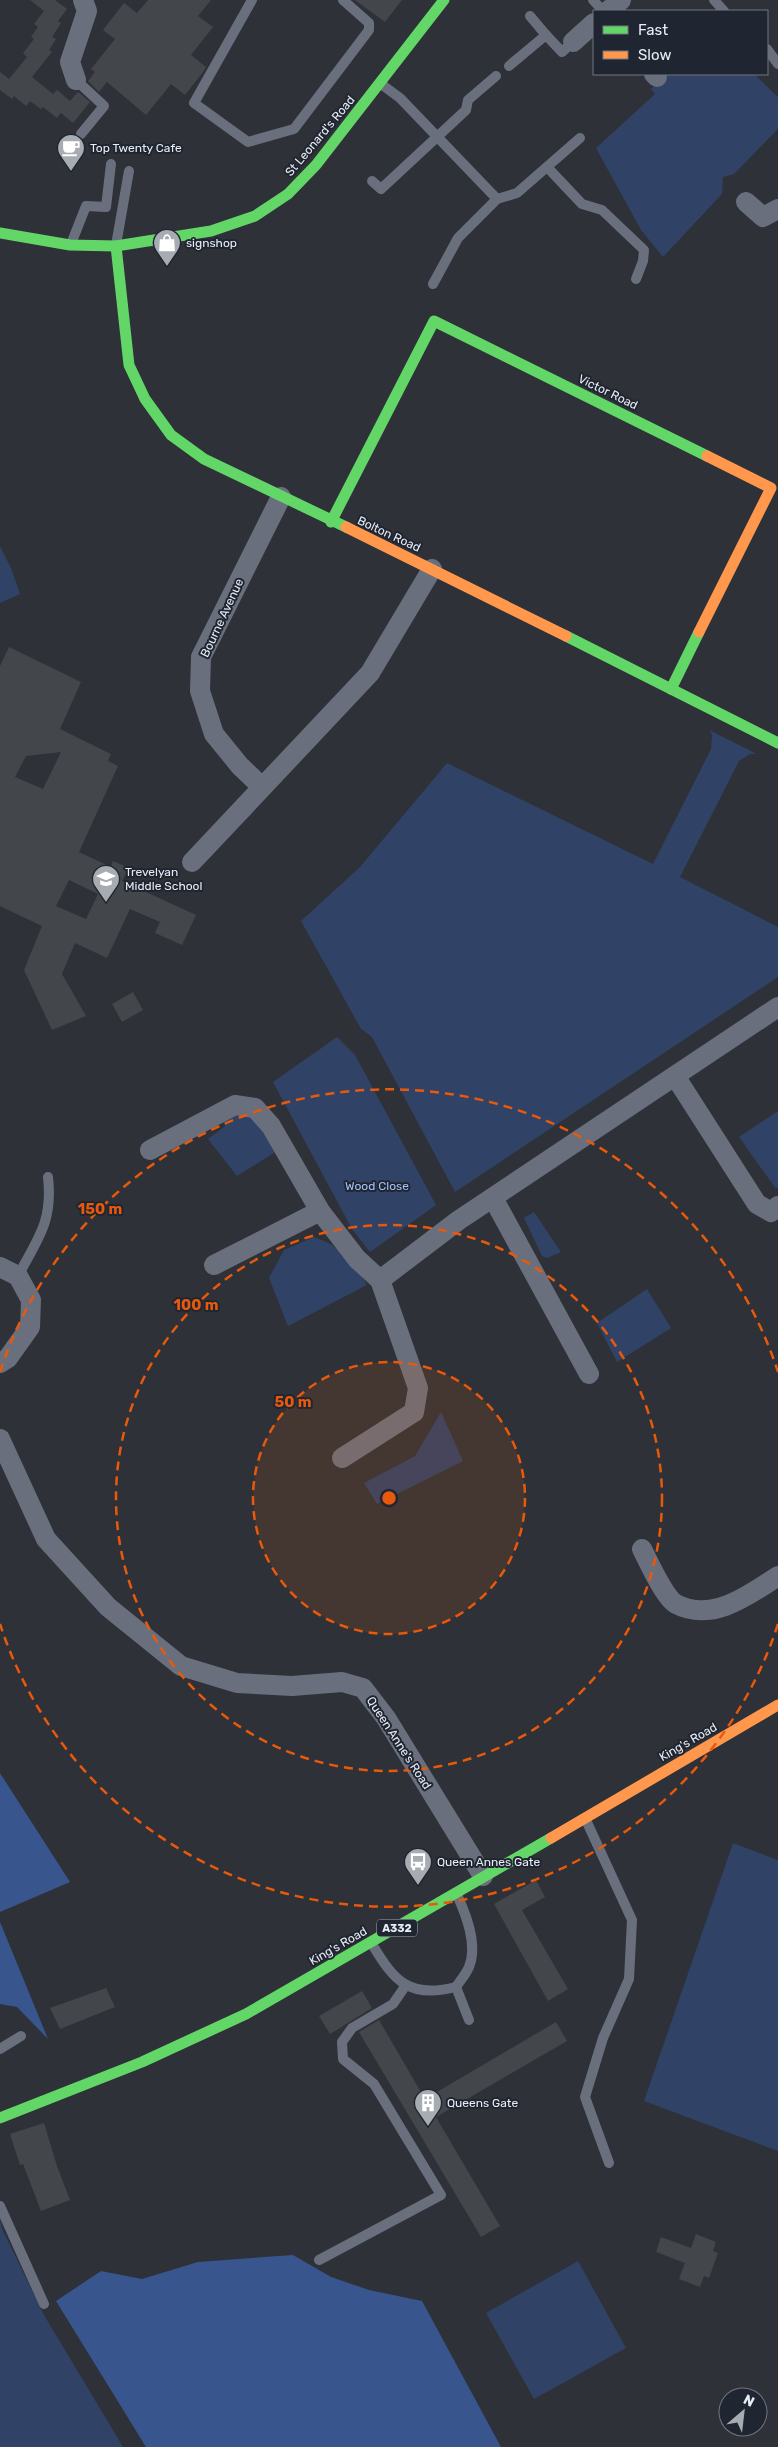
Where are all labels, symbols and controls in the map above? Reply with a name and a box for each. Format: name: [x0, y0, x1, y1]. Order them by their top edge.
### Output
legend: [593, 10, 768, 75]
text: Fast: [638, 21, 668, 39]
text: Slow: [638, 46, 671, 64]
street label: St Leonard's Road: [282, 93, 358, 179]
cafe icon: Top Twenty Cafe: [56, 133, 86, 172]
place label: Top Twenty Cafe: [90, 141, 182, 155]
shop icon: signshop: [152, 228, 182, 267]
place label: signshop: [186, 236, 237, 250]
street label: Victor Road: [576, 372, 640, 412]
street label: Bolton Road: [355, 513, 423, 555]
street label: Bourne Avenue: [198, 576, 246, 660]
school or university icon: Trevelyan Middle School: [91, 864, 121, 903]
place label: Trevelyan Middle School: [125, 865, 202, 893]
park label: Wood Close: [345, 1179, 409, 1193]
text: 150 m: [78, 1200, 122, 1218]
text: 100 m: [174, 1296, 218, 1314]
text: 50 m: [275, 1393, 311, 1411]
centre of rings: [380, 1489, 398, 1507]
street label: Queen Anne's Road: [364, 1694, 434, 1792]
street label: King's Road: [657, 1720, 719, 1764]
bus stop icon: Queen Annes Gate: [403, 1847, 433, 1886]
place label: Queen Annes Gate: [437, 1855, 540, 1869]
road number: A332: [377, 1920, 417, 1936]
street label: King's Road: [307, 1924, 369, 1968]
building icon: Queens Gate: [413, 2088, 443, 2127]
place label: Queens Gate: [447, 2096, 519, 2110]
north arrow: [718, 2387, 768, 2437]
text: N: [740, 2391, 757, 2411]

